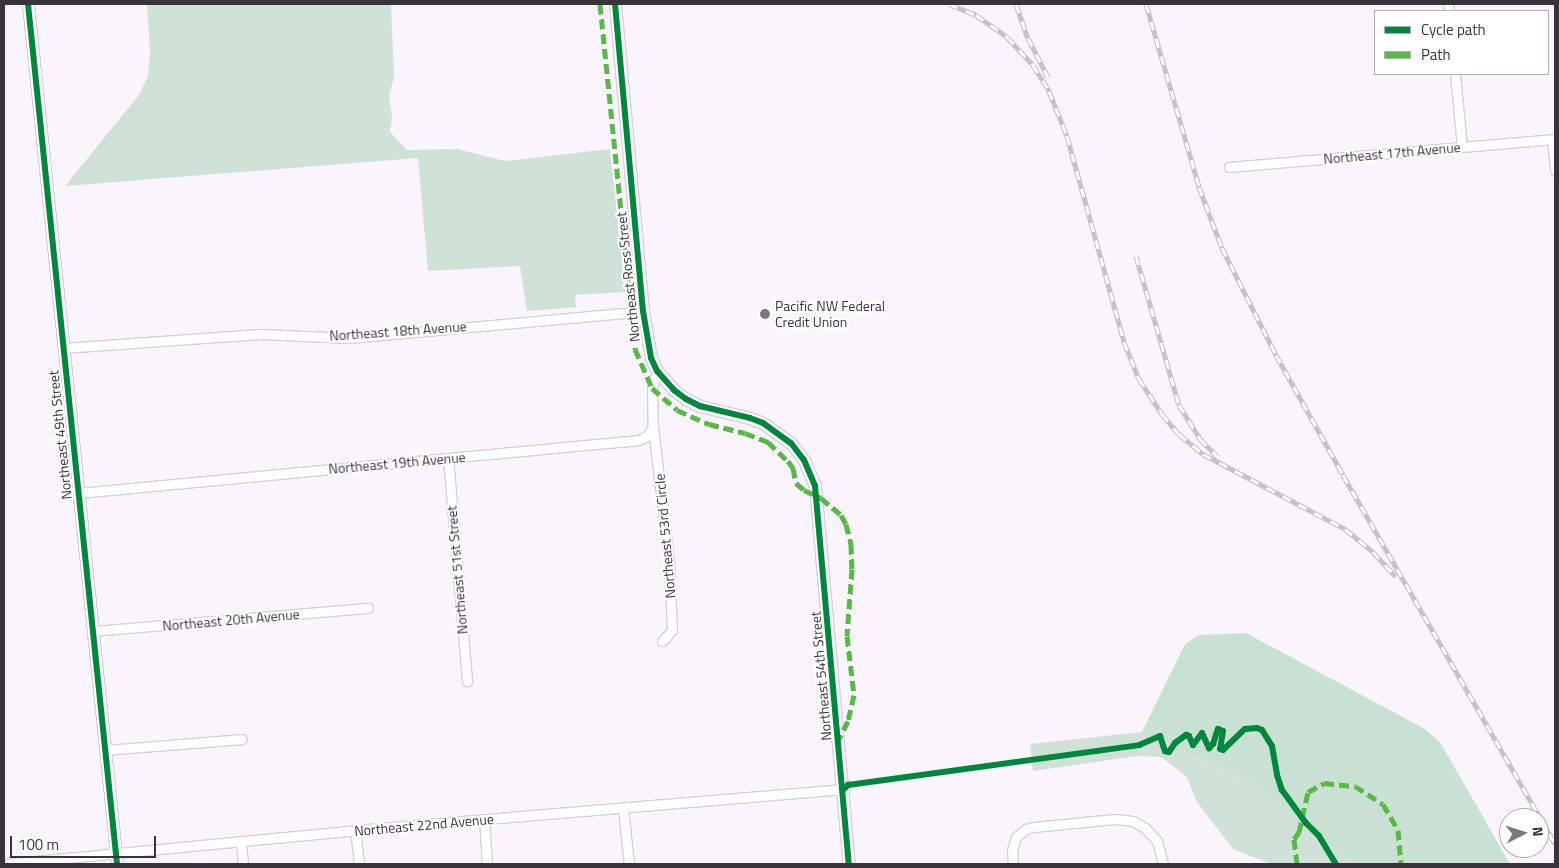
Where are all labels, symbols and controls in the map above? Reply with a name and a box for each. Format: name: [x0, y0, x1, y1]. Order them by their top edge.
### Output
legend: [1374, 10, 1549, 75]
text: Cycle path: [1421, 18, 1486, 41]
text: Path: [1421, 43, 1451, 66]
street label: Northeast 17th Avenue: [1323, 139, 1461, 167]
street label: Northeast Ross Street: [613, 211, 643, 343]
place label: Pacific NW Federal Credit Union: [775, 298, 885, 331]
marker: Pacific NW Federal Credit Union: [759, 308, 771, 320]
street label: Northeast 18th Avenue: [329, 318, 467, 344]
street label: Northeast 49th Street: [45, 370, 75, 500]
street label: Northeast 19th Avenue: [328, 449, 466, 477]
street label: Northeast 53rd Circle: [651, 473, 679, 599]
street label: Northeast 51st Street: [443, 505, 471, 635]
street label: Northeast 20th Avenue: [162, 606, 300, 634]
street label: Northeast 54th Street: [807, 611, 835, 741]
north arrow: [1499, 808, 1549, 858]
street label: Northeast 22nd Avenue: [353, 811, 495, 839]
scale bar: [12, 826, 159, 858]
text: N: [1528, 826, 1549, 837]
text: 100 m: [18, 833, 59, 856]

